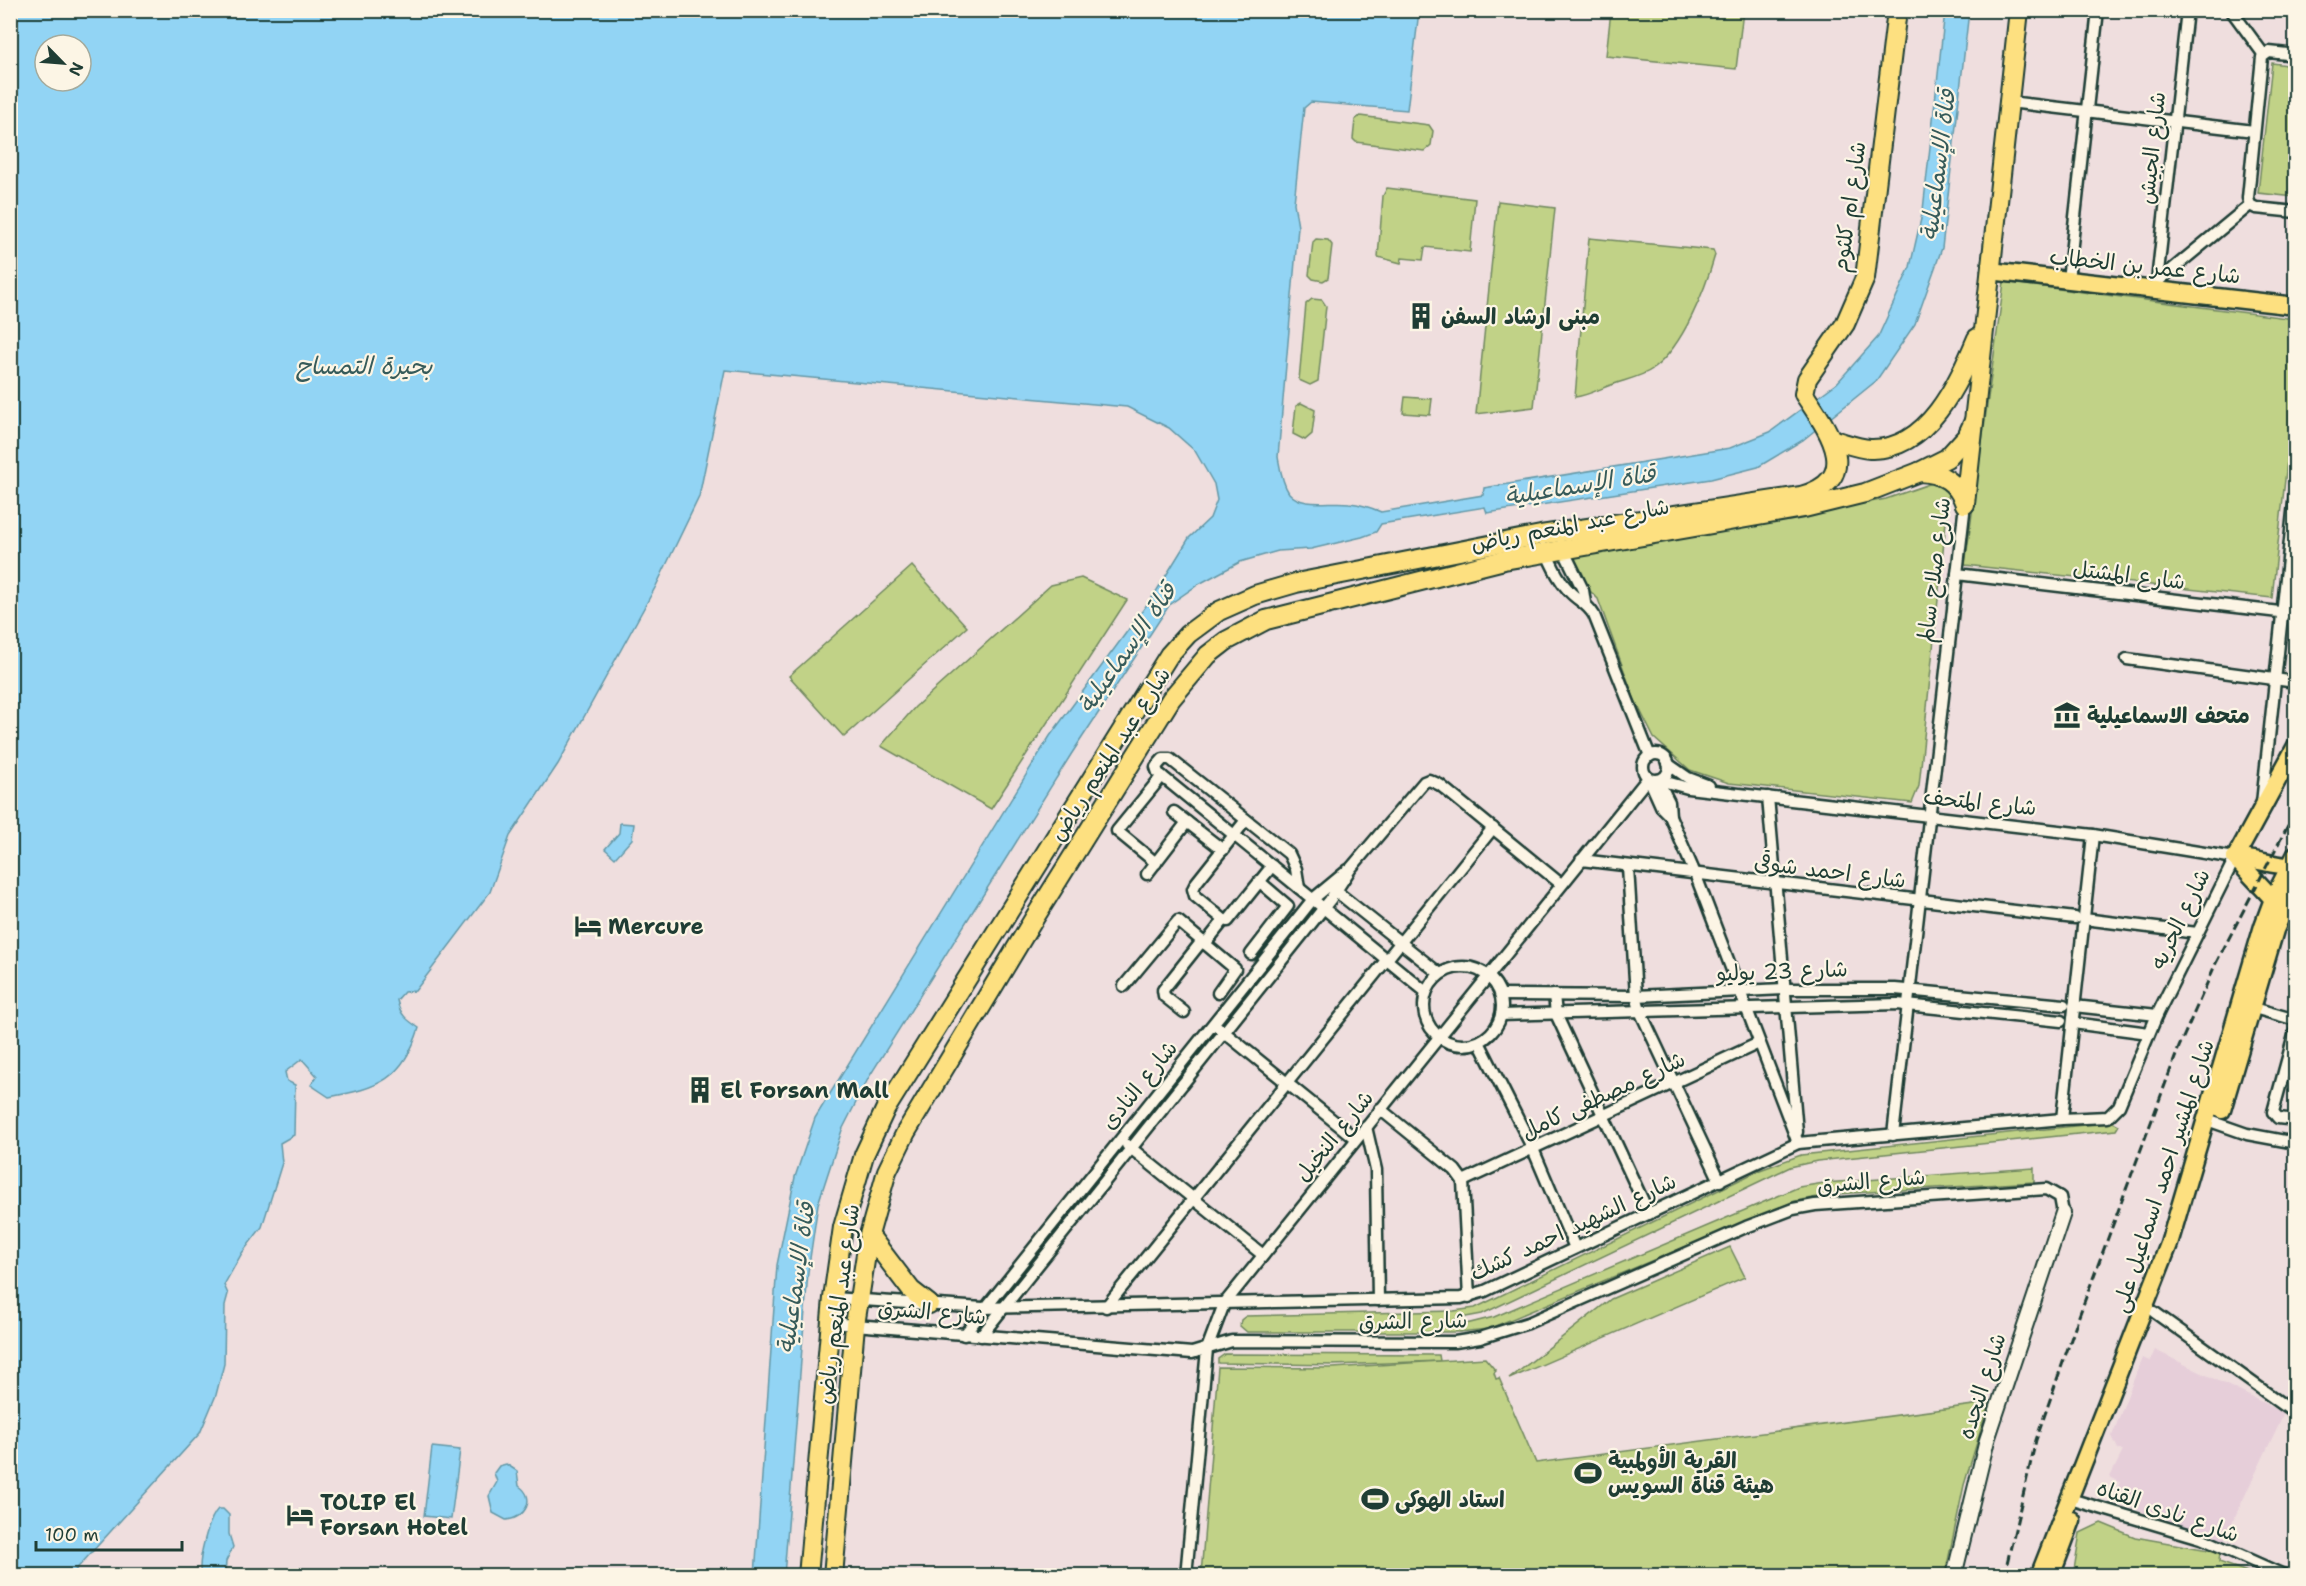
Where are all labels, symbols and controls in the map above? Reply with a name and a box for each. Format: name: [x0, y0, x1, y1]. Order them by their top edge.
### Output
north arrow: [33, 33, 93, 93]
text: N: [64, 59, 88, 79]
water label: قناة الإسماعيلية: [1913, 85, 1963, 243]
street label: شارع الجيش: [2132, 90, 2173, 206]
street label: شارع ام كلثوم: [1825, 140, 1876, 275]
street label: شارع عمر بن الخطاب: [2048, 242, 2242, 291]
building icon: مبنى ارشاد السفن: [1406, 301, 1436, 331]
place label: مبنى ارشاد السفن: [1441, 302, 1600, 331]
water label: بحيرة التمساح: [296, 350, 433, 382]
water label: قناة الإسماعيلية: [1502, 457, 1660, 513]
street label: شارع عبد المنعم رياض: [1468, 492, 1672, 560]
street label: شارع صلاح سالم: [1911, 496, 1960, 645]
street label: شارع المشتل: [2071, 554, 2187, 597]
water label: قناة الإسماعيلية: [1070, 575, 1185, 720]
street label: شارع عبد المنعم رياض: [1043, 661, 1179, 848]
museum icon: متحف الاسماعيلية: [2052, 700, 2082, 730]
place label: متحف الاسماعيلية: [2087, 701, 2250, 730]
street label: شارع المتحف: [1922, 782, 2038, 823]
street label: شارع احمد شوقى: [1752, 847, 1908, 896]
street label: شارع الحريه: [2143, 864, 2218, 975]
hotel icon: Mercure: [573, 911, 603, 941]
place label: Mercure: [608, 912, 704, 941]
street label: شارع 23 يوليو: [1715, 954, 1848, 989]
street label: شارع النادى: [1094, 1034, 1185, 1136]
street label: شارع المشير احمد اسماعيل على: [2105, 1036, 2222, 1316]
street label: شارع مصطفى كامل: [1516, 1044, 1690, 1147]
building icon: El Forsan Mall: [685, 1075, 715, 1105]
place label: El Forsan Mall: [720, 1076, 889, 1105]
street label: شارع النخيل: [1288, 1084, 1381, 1188]
street label: شارع الشرق: [1816, 1162, 1927, 1201]
street label: شارع الشهيد احمد كشك: [1465, 1166, 1681, 1288]
water label: قناة الإسماعيلية: [770, 1198, 823, 1356]
street label: شارع عبد المنعم رياض: [810, 1202, 868, 1406]
street label: شارع الشرق: [876, 1293, 987, 1332]
street label: شارع الشرق: [1358, 1306, 1468, 1337]
street label: شارع النجده: [1951, 1329, 2014, 1443]
place label: القرية الأولمبية هيئة قناة السويس: [1608, 1446, 1774, 1500]
sports icon: القرية الأولمبية هيئة قناة السويس: [1573, 1458, 1603, 1488]
street label: شارع نادى القناه: [2093, 1473, 2243, 1550]
sports icon: استاد الهوكى: [1360, 1484, 1390, 1514]
place label: استاد الهوكى: [1395, 1485, 1505, 1514]
place label: TOLIP El Forsan Hotel: [320, 1488, 468, 1542]
hotel icon: TOLIP El Forsan Hotel: [285, 1500, 315, 1530]
scale bar: [36, 1514, 182, 1552]
text: 100 m: [45, 1523, 99, 1547]

